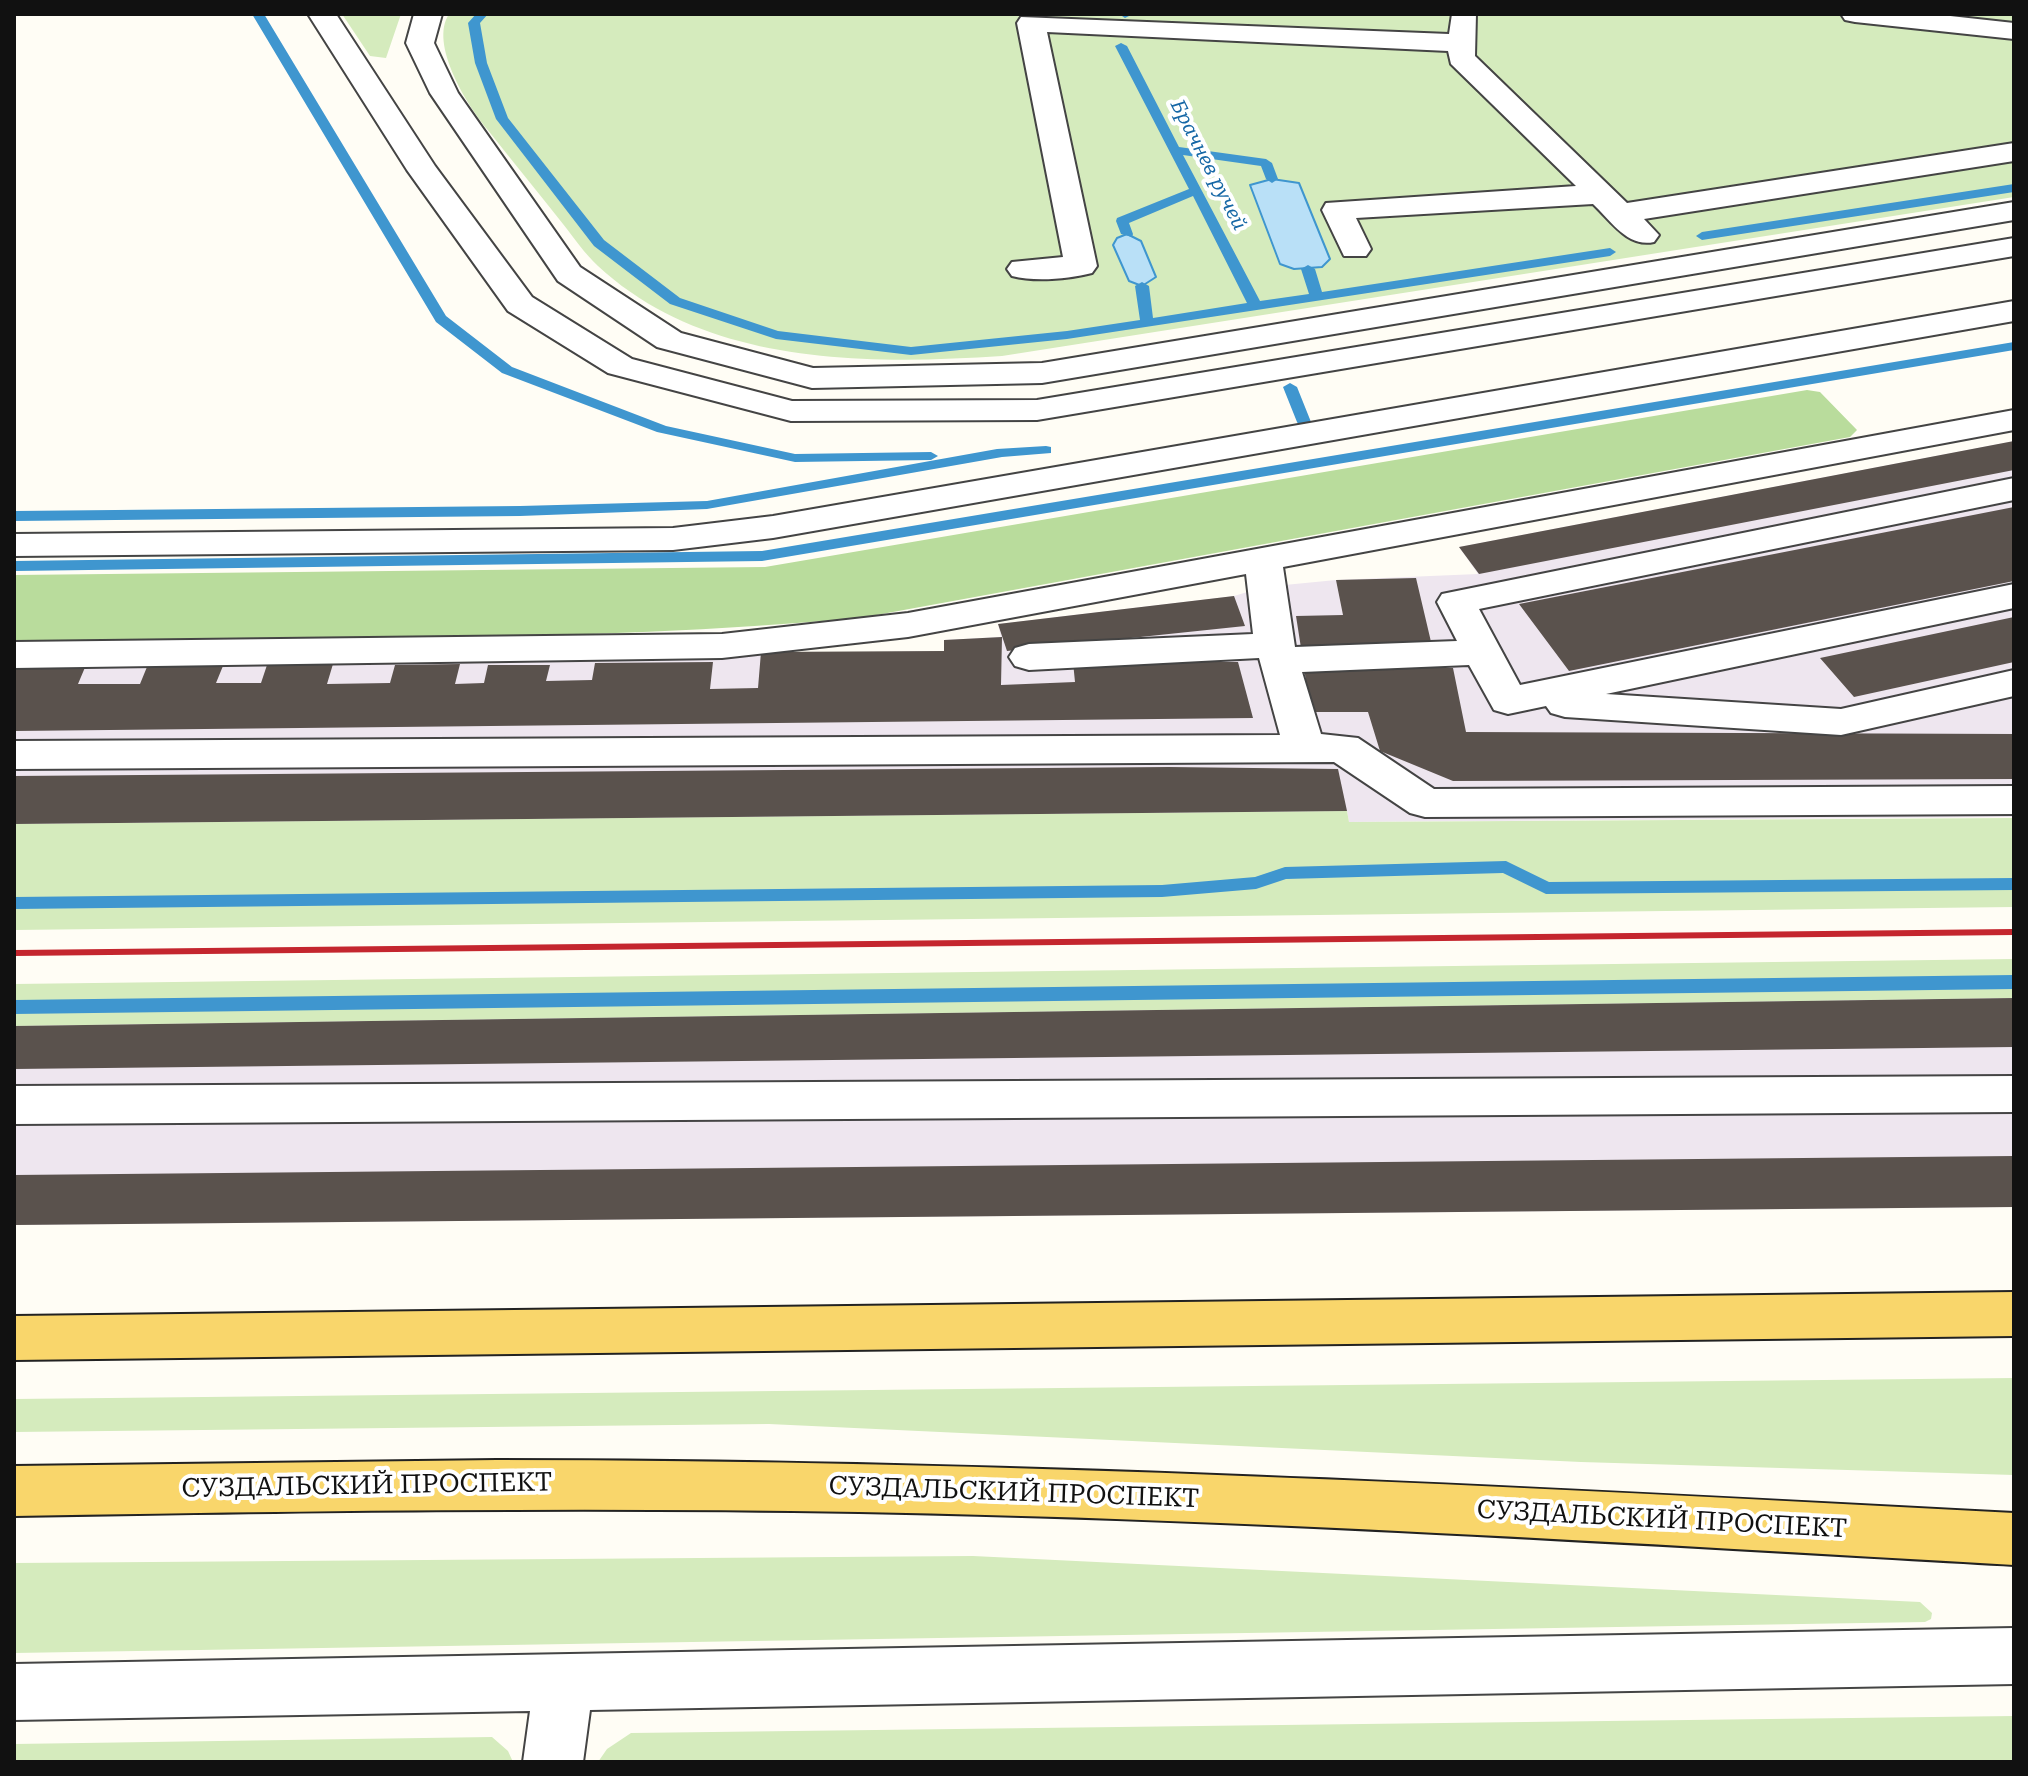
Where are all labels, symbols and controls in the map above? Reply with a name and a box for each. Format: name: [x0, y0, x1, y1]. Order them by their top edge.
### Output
water label: Брачнев ручей: [1165, 96, 1251, 234]
street label: СУЗДАЛЬСКИЙ ПРОСПЕКТ: [181, 1467, 553, 1505]
street label: СУЗДАЛЬСКИЙ ПРОСПЕКТ: [828, 1471, 1200, 1515]
street label: СУЗДАЛЬСКИЙ ПРОСПЕКТ: [1476, 1495, 1848, 1545]

